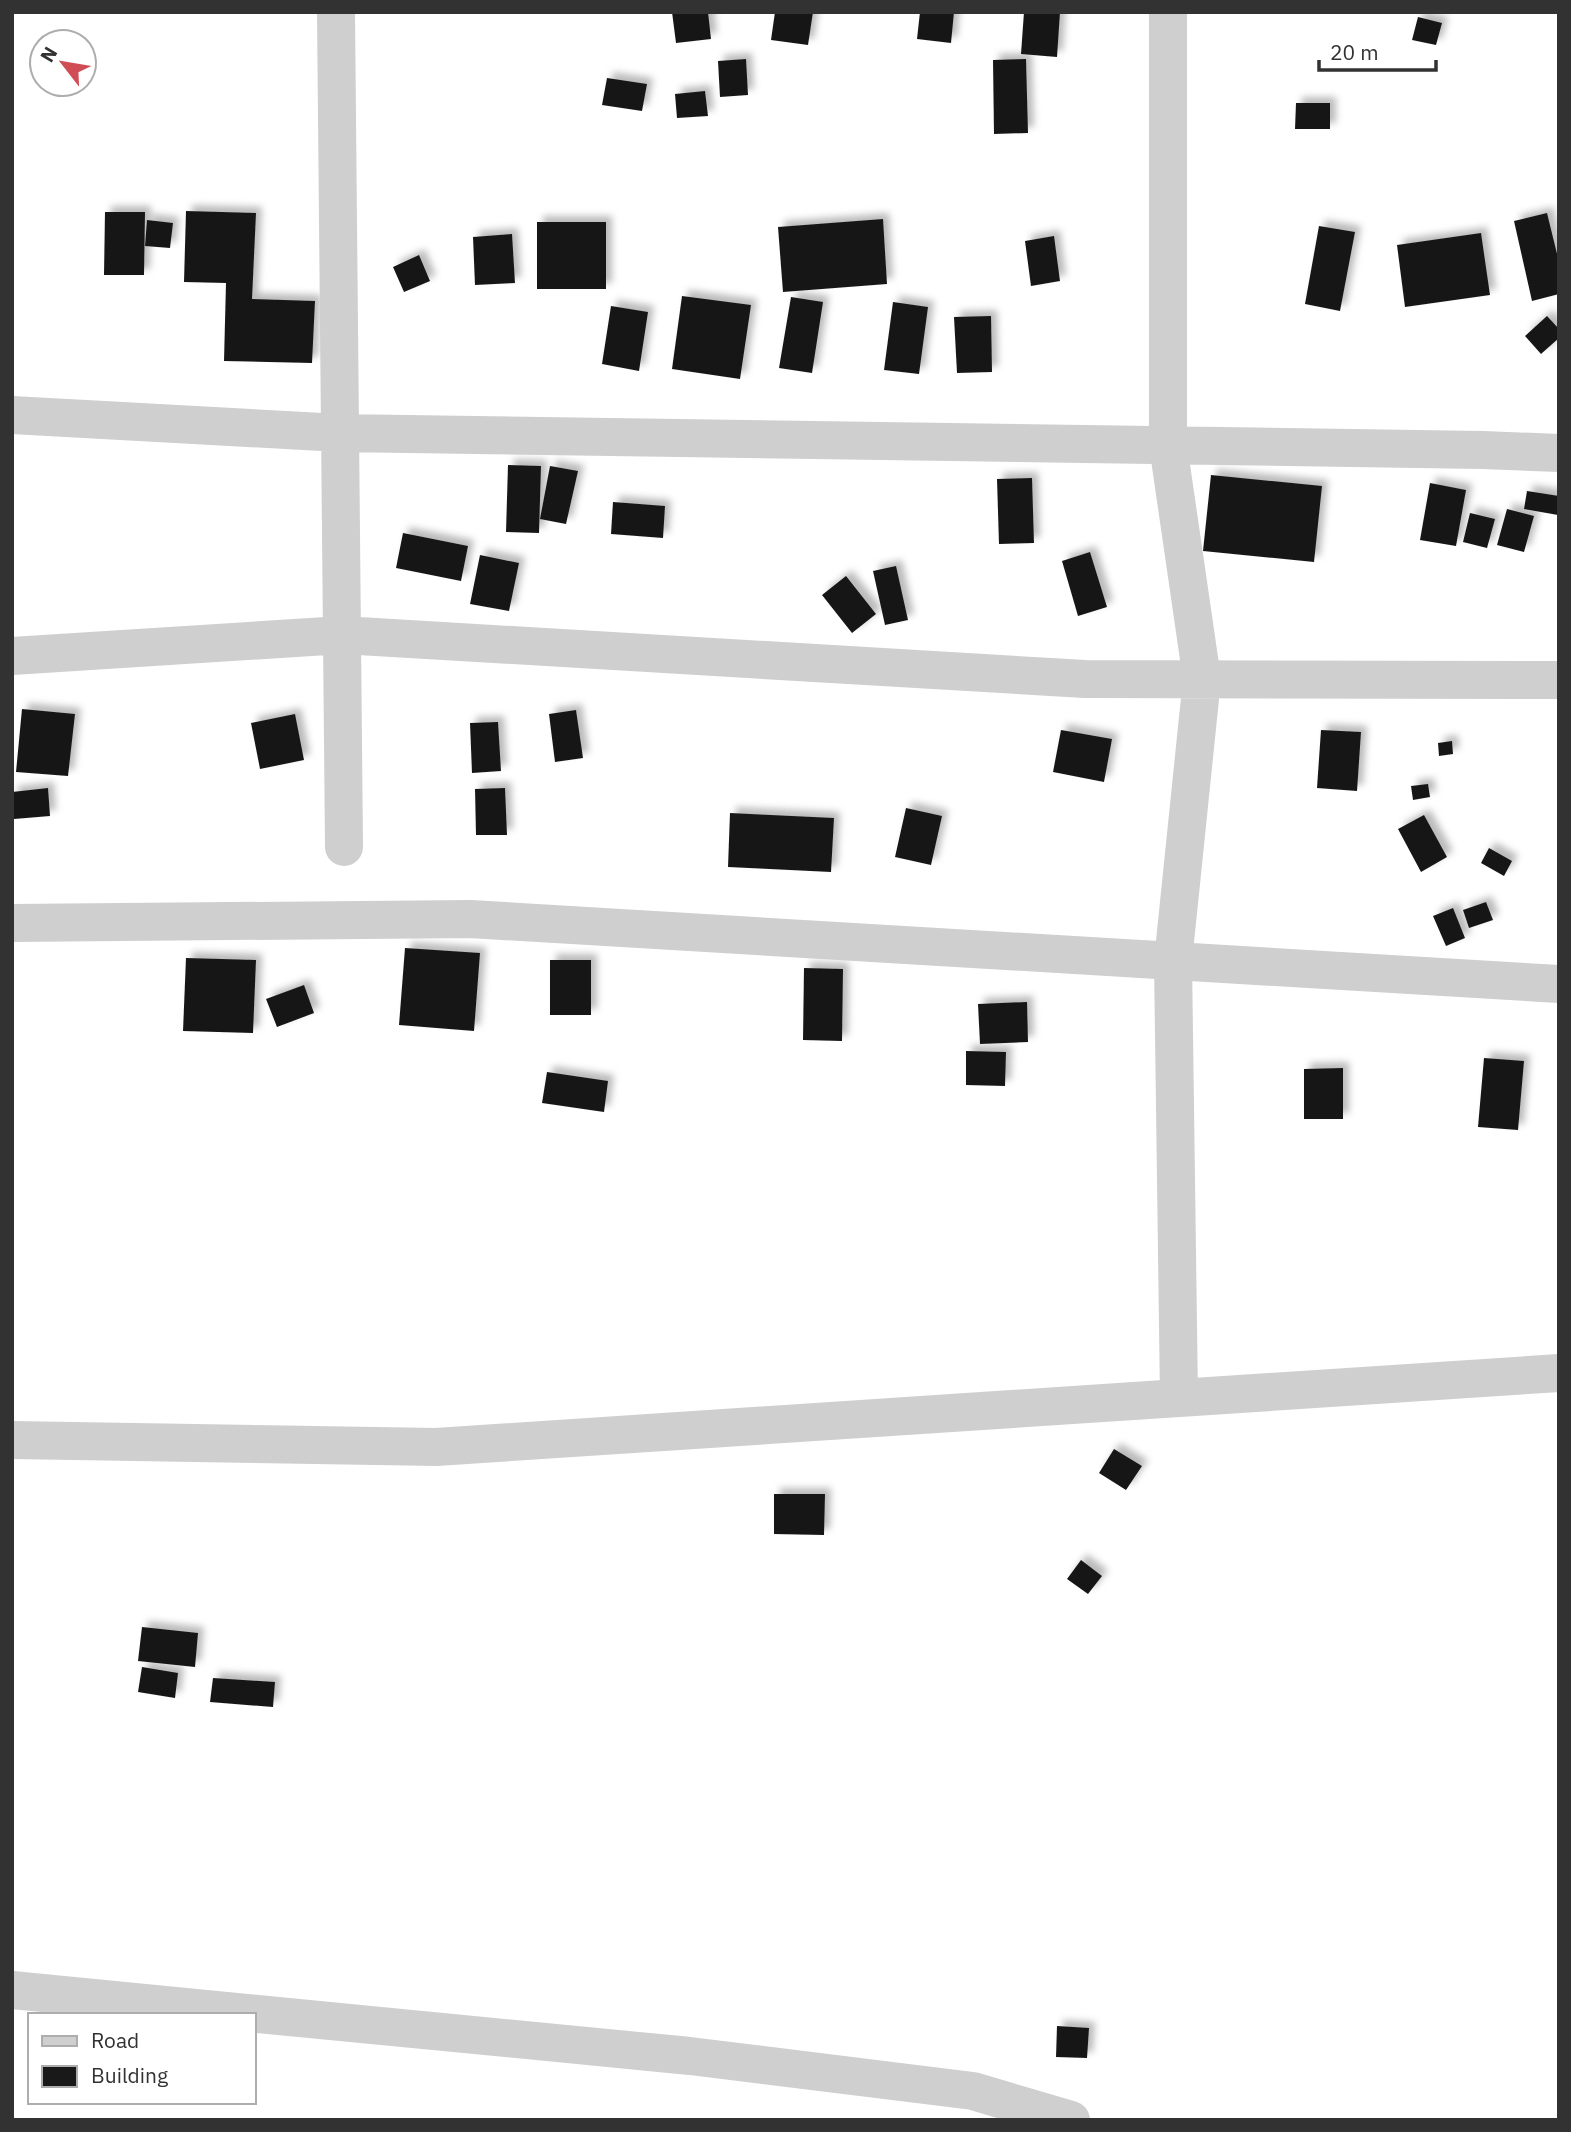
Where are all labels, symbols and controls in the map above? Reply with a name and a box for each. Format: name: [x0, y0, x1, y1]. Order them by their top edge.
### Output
north arrow: [28, 28, 98, 98]
scale bar: [1319, 28, 1436, 72]
text: 20 m: [1330, 38, 1379, 66]
text: N: [35, 42, 62, 66]
legend: [28, 2013, 256, 2104]
text: Road: [91, 2026, 139, 2054]
text: Building: [91, 2061, 168, 2089]

